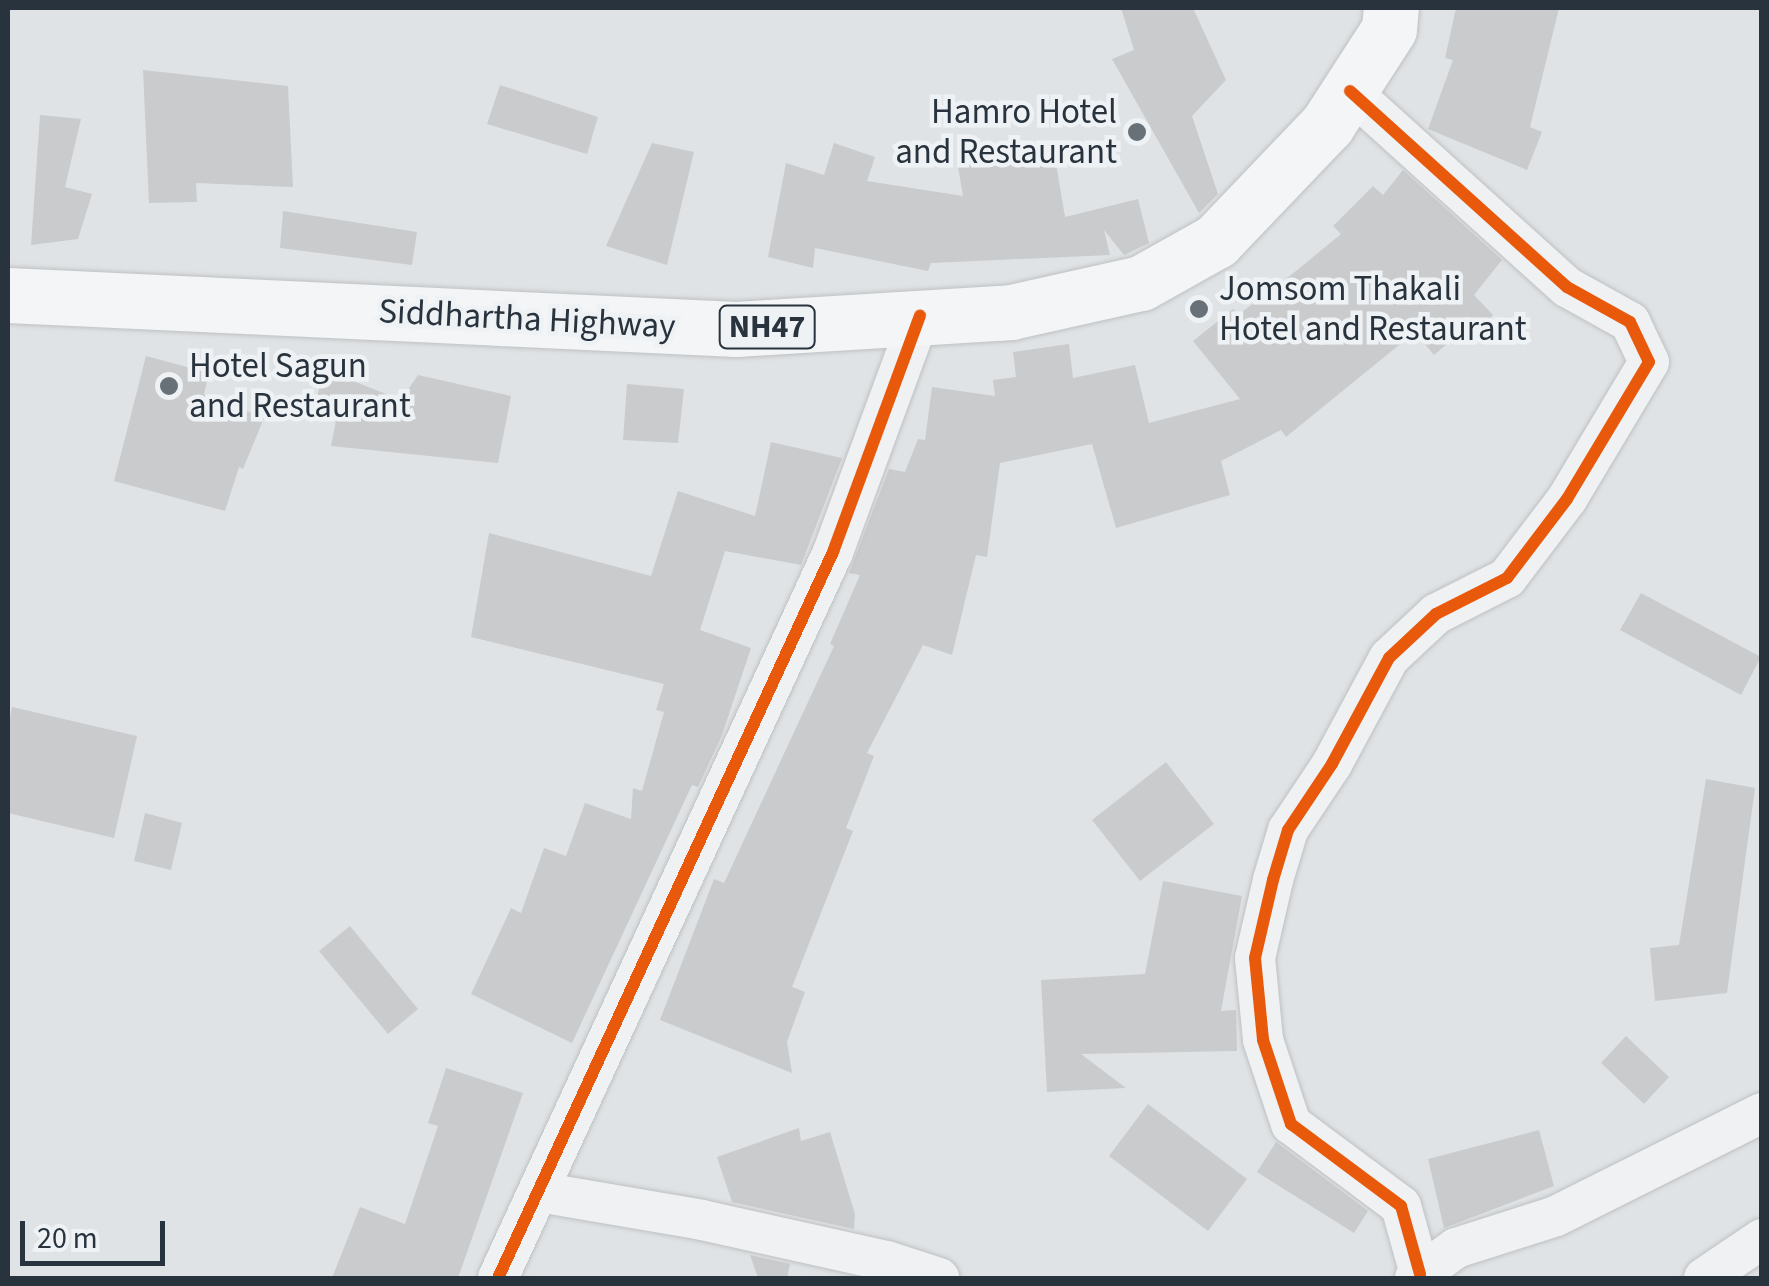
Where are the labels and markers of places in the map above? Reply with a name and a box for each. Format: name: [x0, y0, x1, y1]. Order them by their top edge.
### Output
place label: Hamro Hotel and Restaurant: [895, 91, 1117, 173]
marker: Hamro Hotel and Restaurant: [1126, 121, 1148, 143]
place label: Jomsom Thakali Hotel and Restaurant: [1219, 268, 1527, 350]
marker: Jomsom Thakali Hotel and Restaurant: [1188, 298, 1210, 320]
place label: Hotel Sagun and Restaurant: [189, 345, 411, 427]
marker: Hotel Sagun and Restaurant: [158, 375, 180, 397]

